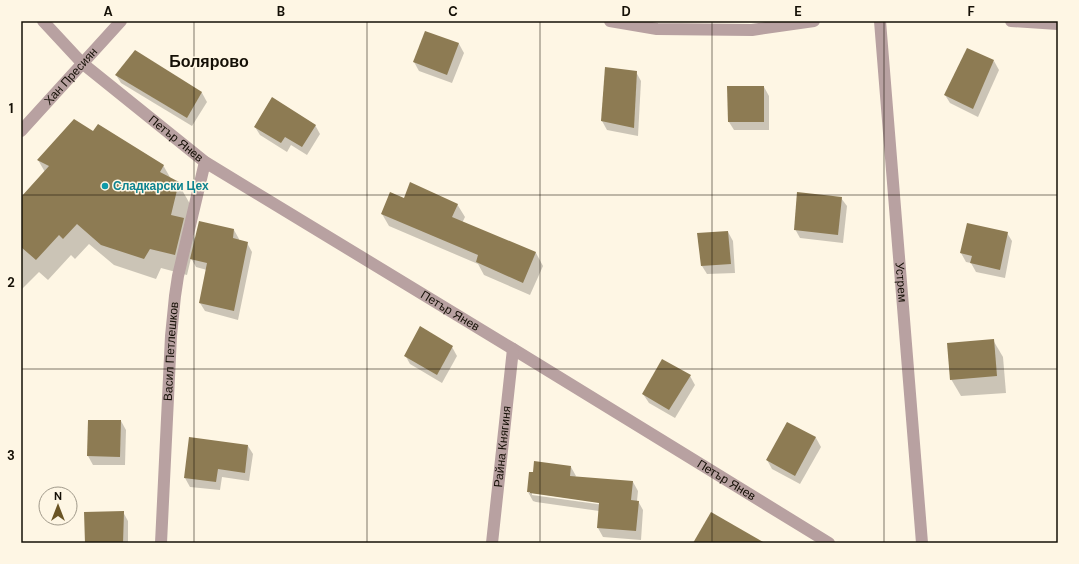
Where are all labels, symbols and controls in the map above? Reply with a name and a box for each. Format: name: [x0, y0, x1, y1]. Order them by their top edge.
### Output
text: A: [103, 3, 113, 20]
text: B: [277, 3, 285, 20]
text: C: [448, 3, 458, 20]
text: D: [621, 3, 631, 20]
text: E: [794, 3, 802, 20]
text: F: [967, 3, 975, 20]
street label: Хан Пресиян: [41, 44, 101, 108]
district label: Болярово: [169, 51, 249, 72]
text: 1: [9, 100, 13, 117]
street label: Петър Янев: [145, 112, 207, 166]
place label: Сладкарски Цех: [113, 178, 209, 194]
marker: Сладкарски Цех: [100, 181, 110, 191]
street label: Устрем: [891, 262, 911, 303]
text: 2: [7, 274, 15, 291]
street label: Петър Янев: [418, 287, 483, 335]
street label: Васил Петлешков: [160, 301, 182, 401]
street label: Райна Княгиня: [490, 405, 515, 488]
text: 3: [7, 447, 15, 464]
street label: Петър Янев: [694, 456, 759, 504]
north arrow: [38, 486, 78, 526]
text: N: [54, 489, 62, 503]

